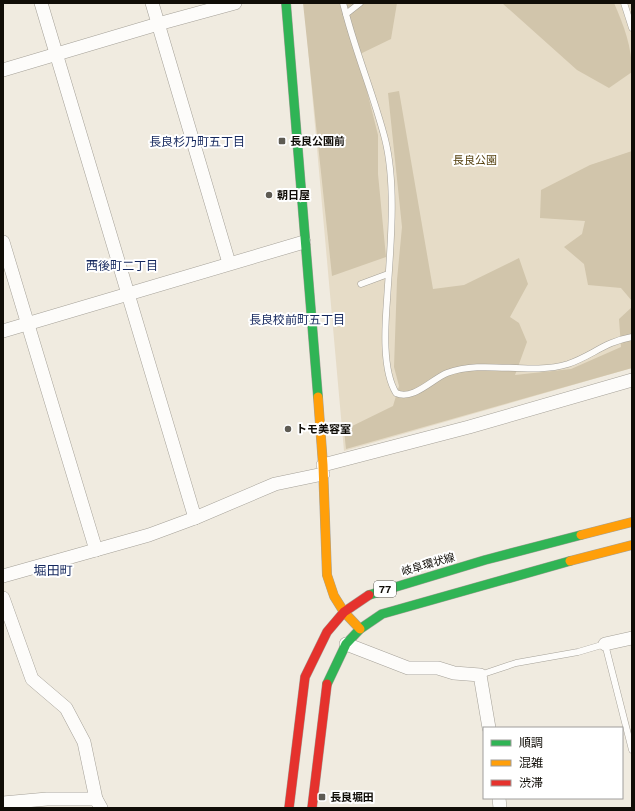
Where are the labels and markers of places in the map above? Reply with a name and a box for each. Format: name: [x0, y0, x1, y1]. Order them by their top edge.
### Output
place label: 長良公園前: [290, 135, 345, 147]
marker: 長良公園前: [277, 136, 287, 146]
place label: 朝日屋: [277, 189, 310, 201]
marker: 朝日屋: [264, 190, 274, 200]
place label: トモ美容室: [296, 423, 351, 435]
marker: トモ美容室: [283, 424, 293, 434]
place label: 長良堀田: [330, 791, 374, 803]
marker: 長良堀田: [317, 792, 327, 802]

